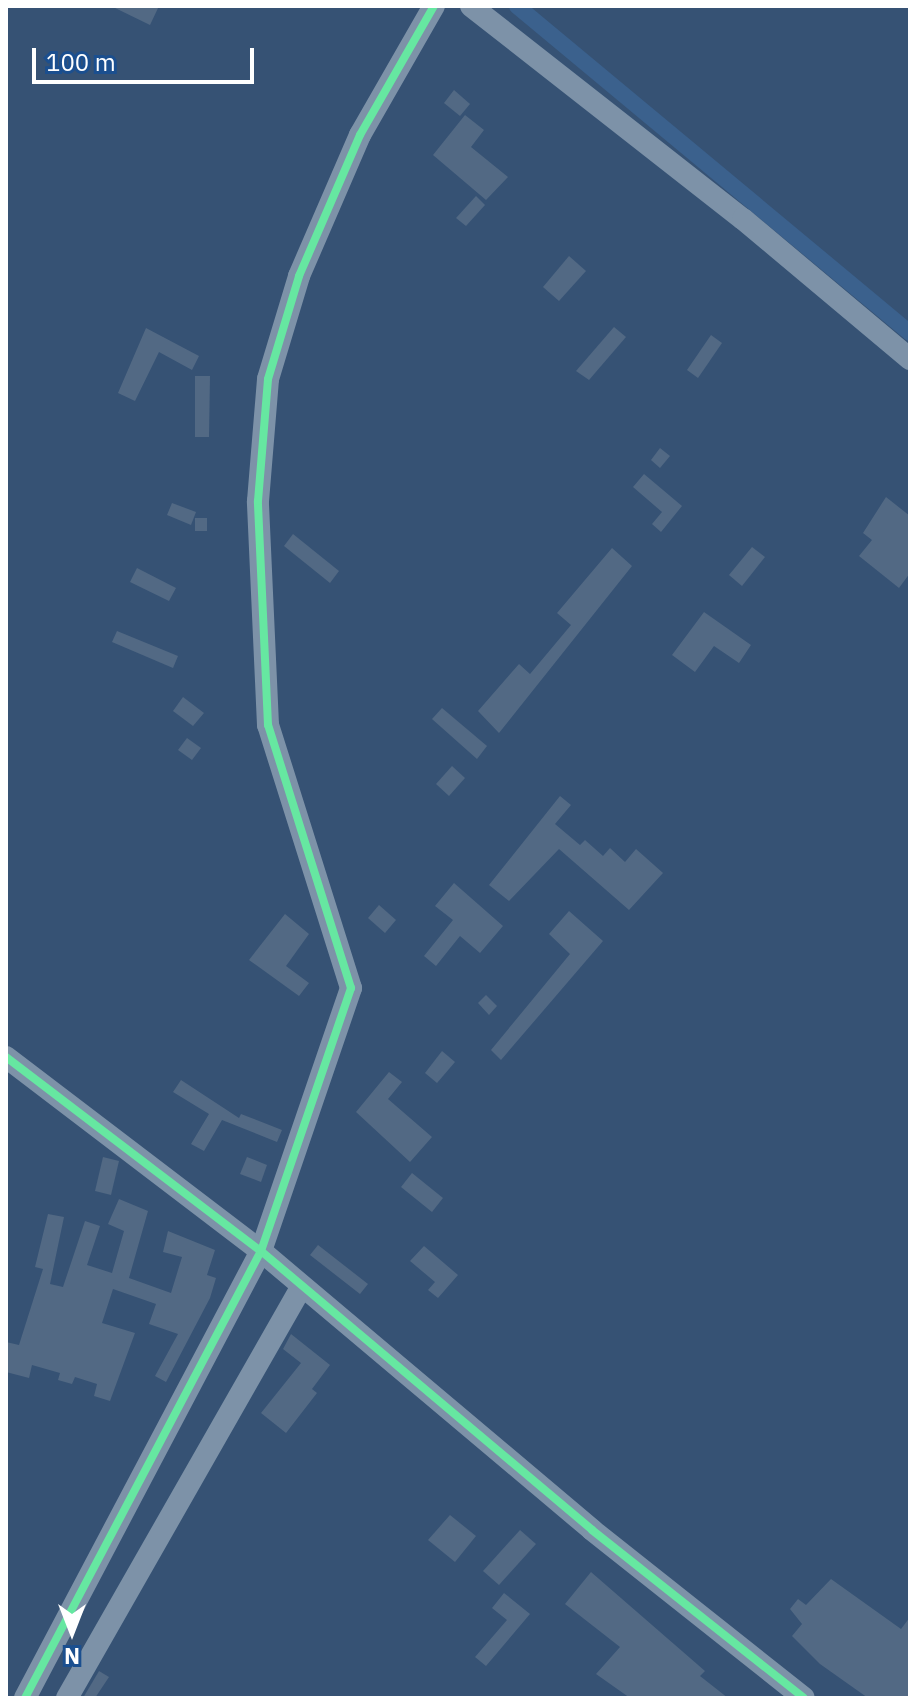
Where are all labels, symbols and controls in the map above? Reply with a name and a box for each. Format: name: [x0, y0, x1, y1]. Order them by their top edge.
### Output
scale bar: [36, 32, 258, 82]
text: 100 m: [46, 46, 116, 78]
north arrow: [32, 1592, 112, 1672]
text: N: [64, 1642, 80, 1671]

